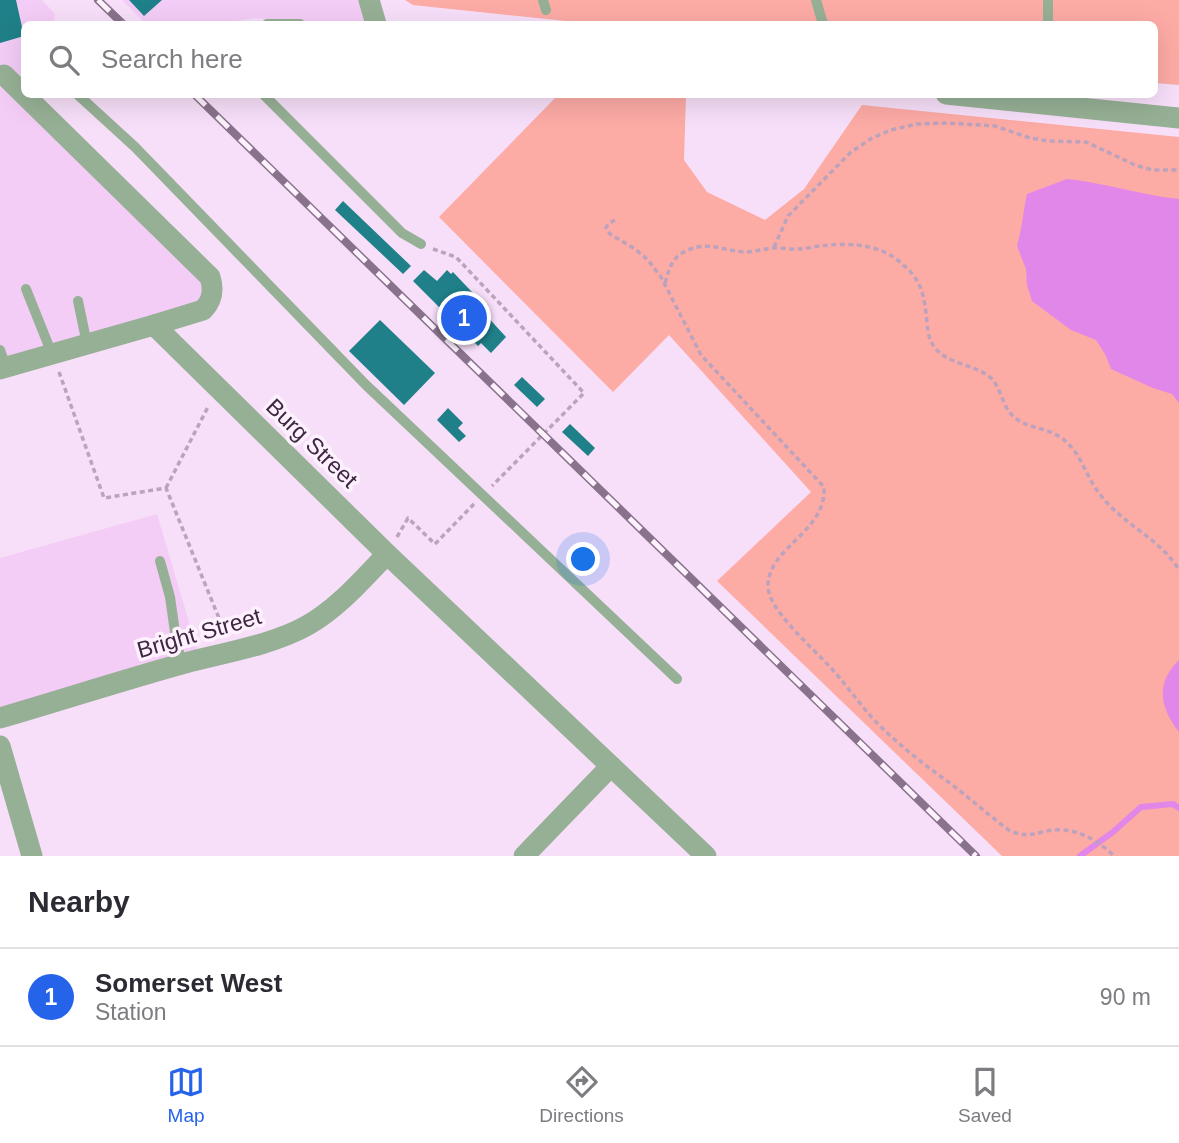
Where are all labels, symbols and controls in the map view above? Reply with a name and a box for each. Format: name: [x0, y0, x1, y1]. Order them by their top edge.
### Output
search box: [21, 21, 1158, 98]
icon: search: [45, 41, 83, 79]
text: Search here: [101, 44, 243, 74]
pin: 1: [441, 292, 487, 344]
street label: Burg Street: [261, 393, 363, 493]
your location: [566, 542, 600, 576]
street label: Bright Street: [134, 603, 265, 663]
text: Nearby: [28, 885, 130, 918]
text: Somerset West: [95, 968, 282, 998]
text: 1: [45, 984, 57, 1010]
text: 90 m: [1100, 984, 1151, 1010]
text: Station: [95, 999, 167, 1025]
tab: Map: [167, 1063, 205, 1127]
tab: Directions: [539, 1063, 624, 1127]
tab: Saved: [958, 1063, 1012, 1127]

